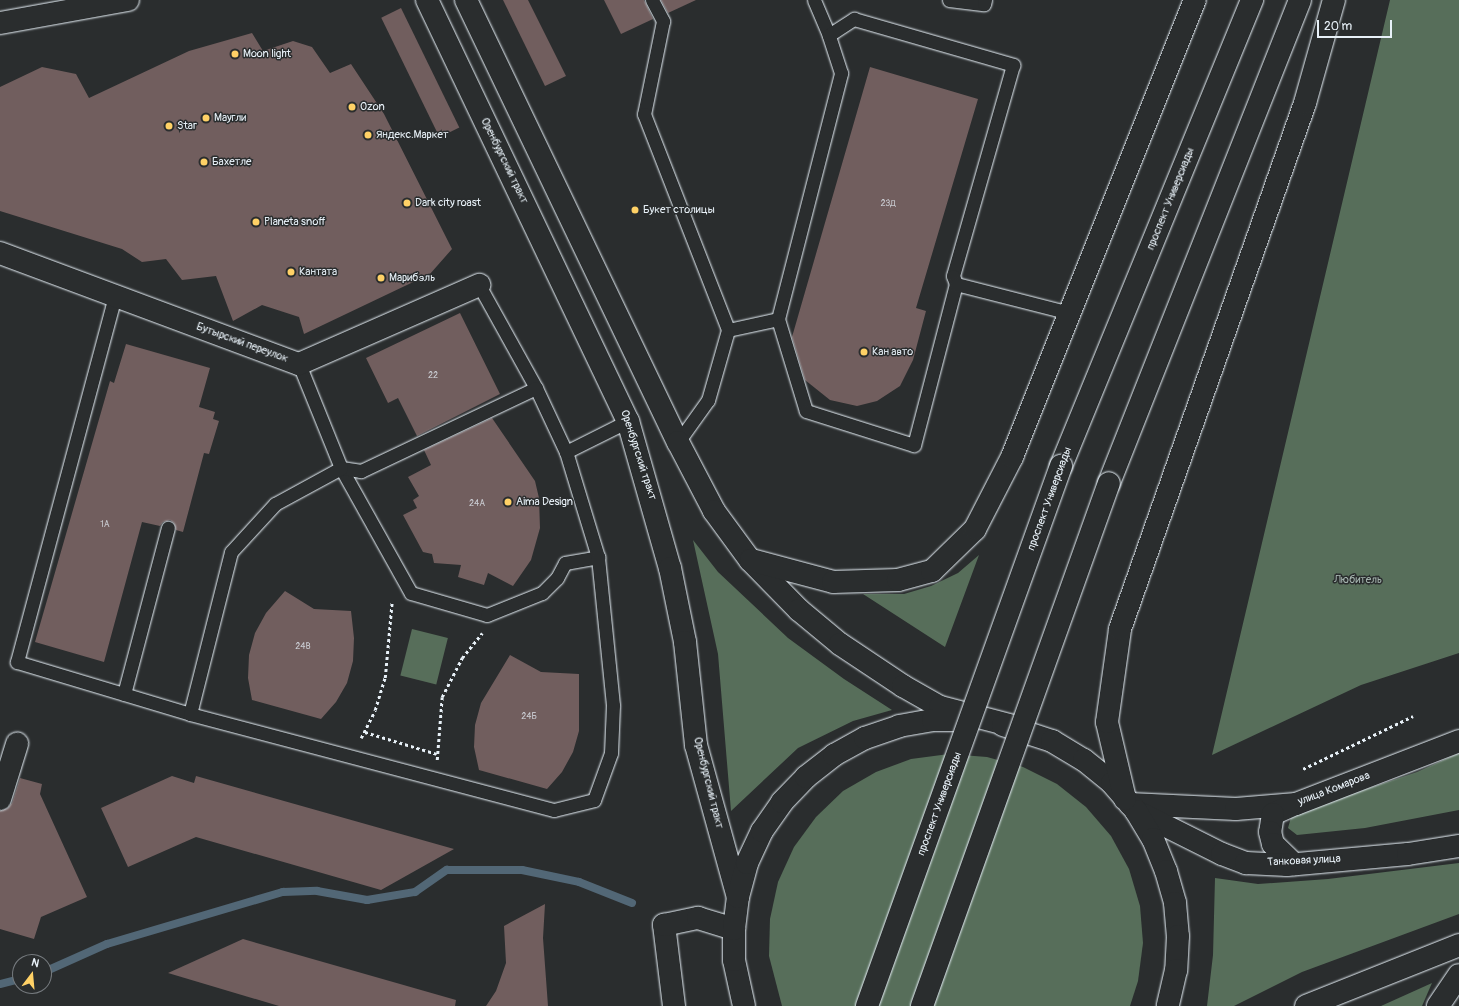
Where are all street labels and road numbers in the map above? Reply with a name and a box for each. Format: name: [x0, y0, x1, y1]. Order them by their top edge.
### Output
street label: Оренбургский тракт: [477, 116, 531, 206]
street label: проспект Универсиады: [1144, 146, 1198, 252]
street label: Бутырский переулок: [194, 320, 290, 366]
street label: Оренбургский тракт: [617, 408, 659, 502]
street label: проспект Универсиады: [1025, 445, 1075, 553]
street label: Оренбургский тракт: [690, 736, 726, 830]
street label: проспект Универсиады: [915, 750, 965, 858]
street label: улица Комарова: [1296, 769, 1372, 809]
street label: Танковая улица: [1267, 852, 1341, 870]

